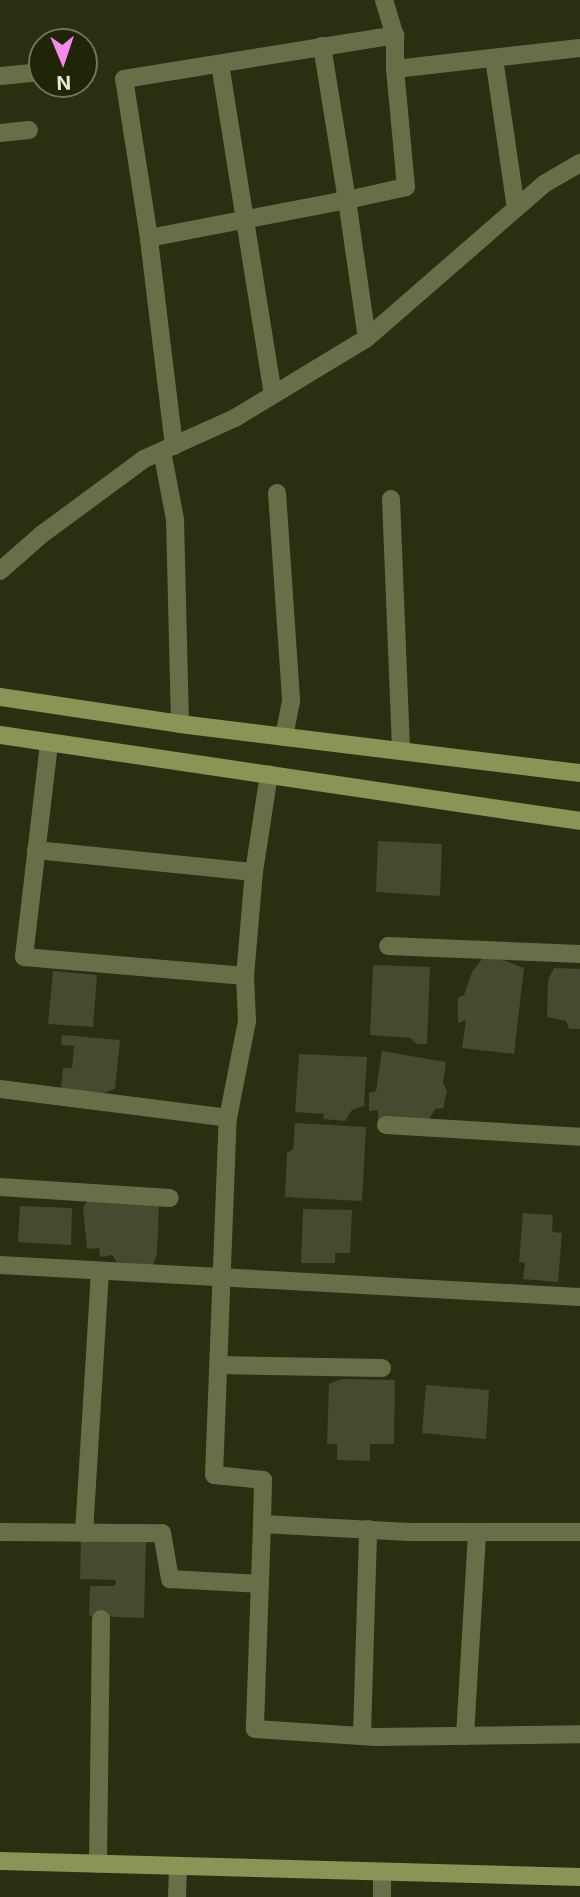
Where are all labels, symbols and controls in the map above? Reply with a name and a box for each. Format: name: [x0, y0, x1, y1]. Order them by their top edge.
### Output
north arrow: [28, 28, 98, 98]
text: N: [56, 71, 71, 94]

